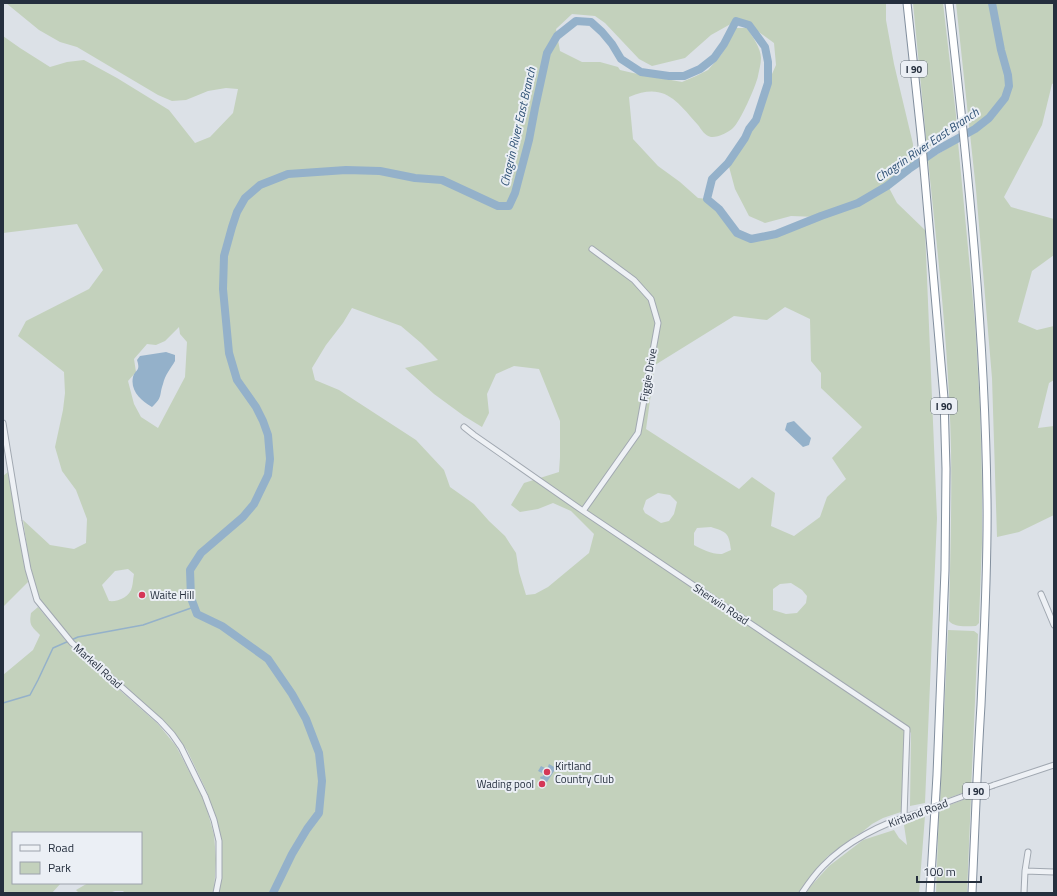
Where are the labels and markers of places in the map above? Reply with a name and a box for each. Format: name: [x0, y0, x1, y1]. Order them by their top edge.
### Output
place label: Waite Hill: [150, 587, 194, 603]
marker: Waite Hill: [137, 590, 147, 600]
place label: Kirtland Country Club: [555, 758, 614, 787]
marker: Kirtland Country Club: [542, 767, 552, 777]
place label: Wading pool: [477, 776, 534, 792]
marker: Wading pool: [537, 779, 547, 789]

